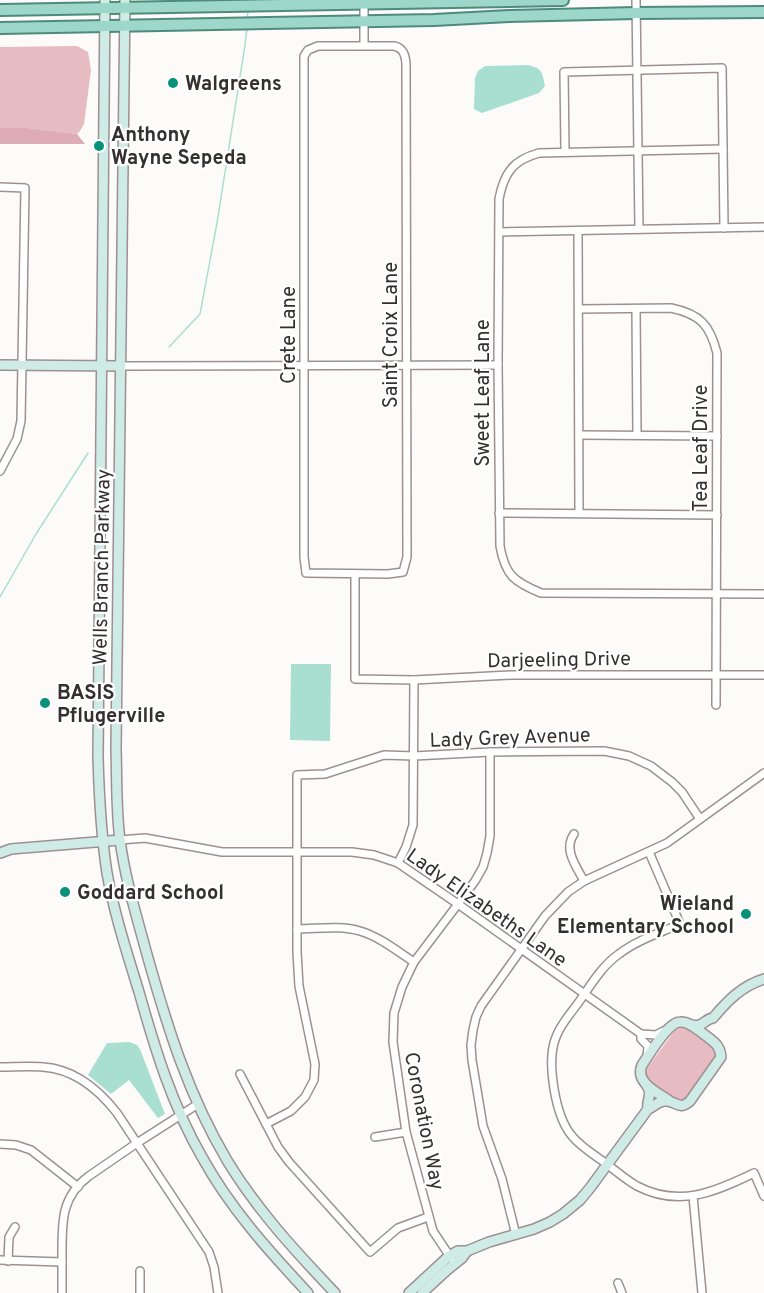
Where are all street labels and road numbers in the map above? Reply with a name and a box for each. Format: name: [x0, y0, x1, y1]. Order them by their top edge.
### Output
street label: Saint Croix Lane: [379, 262, 405, 408]
street label: Crete Lane: [277, 286, 303, 384]
street label: Sweet Leaf Lane: [471, 319, 497, 467]
street label: Tea Leaf Drive: [689, 385, 715, 511]
street label: Wells Branch Parkway: [88, 468, 118, 666]
street label: Darjeeling Drive: [487, 647, 631, 675]
street label: Lady Grey Avenue: [429, 723, 591, 755]
street label: Lady Elizabeths Lane: [400, 843, 571, 974]
street label: Coronation Way: [397, 1050, 449, 1193]

